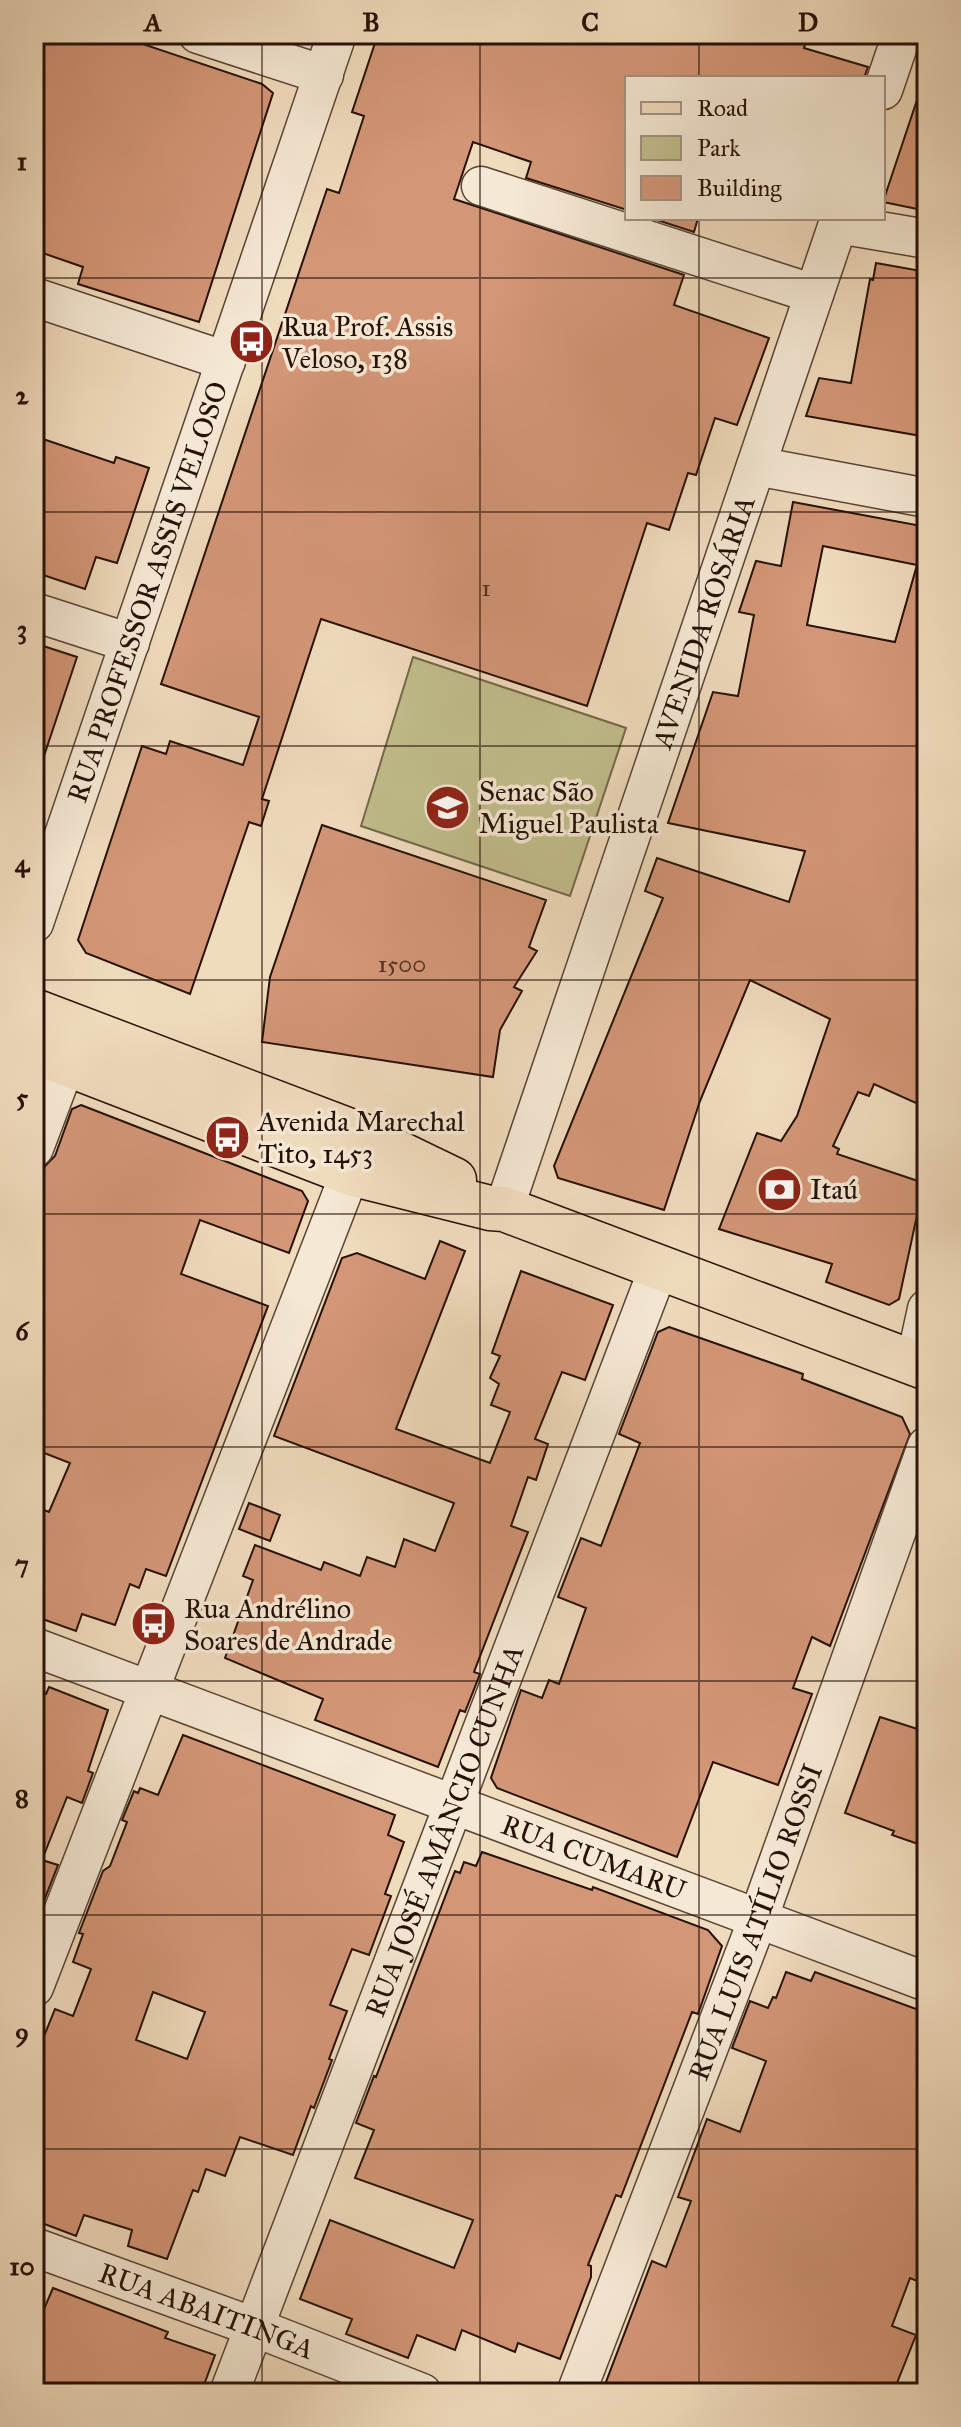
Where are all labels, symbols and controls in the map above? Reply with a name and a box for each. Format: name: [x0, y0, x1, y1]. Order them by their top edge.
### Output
text: A: [142, 6, 162, 38]
text: B: [362, 6, 380, 38]
text: C: [581, 6, 599, 38]
text: D: [798, 6, 818, 38]
legend: [625, 76, 885, 220]
text: Road: [697, 93, 748, 123]
text: Park: [697, 133, 741, 163]
text: 1: [17, 145, 27, 177]
text: Building: [697, 173, 782, 203]
place label: Rua Prof. Assis Veloso, 138: [281, 309, 453, 376]
bus stop icon: Rua Prof. Assis Veloso, 138: [227, 318, 275, 366]
street label: RUA PROFESSOR ASSIS VELOSO: [59, 377, 235, 807]
text: 2: [16, 379, 30, 411]
street label: AVENIDA ROSÁRIA: [644, 491, 762, 754]
house number: 1: [481, 573, 491, 603]
text: 3: [17, 613, 27, 645]
place label: Senac São Miguel Paulista: [479, 774, 659, 841]
school or university icon: Senac São Miguel Paulista: [424, 783, 472, 831]
text: 4: [15, 847, 31, 879]
house number: 1500: [378, 949, 426, 979]
text: 5: [16, 1081, 29, 1113]
place label: Avenida Marechal Tito, 1453: [257, 1104, 465, 1171]
bus stop icon: Avenida Marechal Tito, 1453: [203, 1113, 251, 1161]
bank icon: Itaú: [755, 1165, 803, 1213]
place label: Itaú: [810, 1172, 858, 1207]
text: 6: [15, 1315, 30, 1347]
text: 7: [15, 1548, 29, 1580]
place label: Rua Andrélino Soares de Andrade: [184, 1591, 392, 1658]
bus stop icon: Rua Andrélino Soares de Andrade: [129, 1600, 177, 1648]
street label: RUA JOSÉ AMÂNCIO CUNHA: [357, 1639, 531, 2022]
street label: RUA LUIS ATÍLIO ROSSI: [680, 1759, 830, 2085]
text: 8: [15, 1782, 29, 1814]
street label: RUA CUMARU: [497, 1806, 692, 1908]
text: 9: [15, 2016, 29, 2048]
text: 10: [9, 2250, 35, 2282]
street label: RUA ABAITINGA: [94, 2255, 320, 2367]

